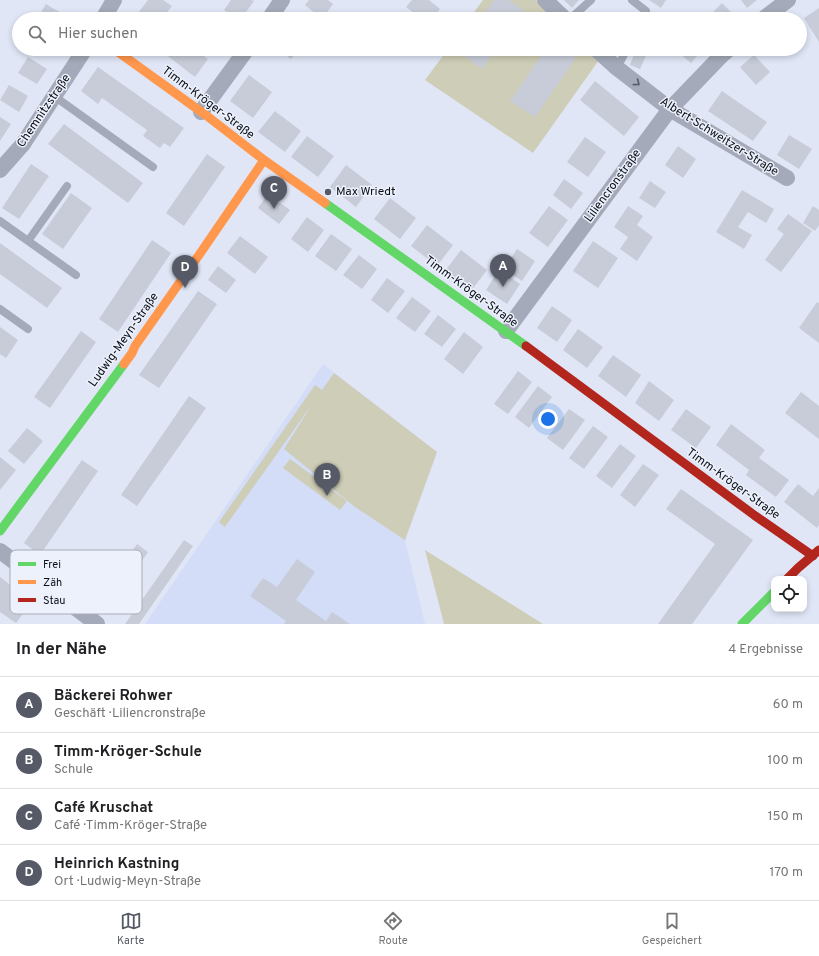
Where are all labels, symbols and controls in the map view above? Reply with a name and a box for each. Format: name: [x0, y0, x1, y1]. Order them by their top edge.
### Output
search box: [12, 12, 807, 56]
icon: search: [26, 23, 48, 45]
text: Hier suchen: [58, 25, 138, 44]
street label: Timm-Kröger-Straße: [158, 63, 258, 143]
street label: Chemnitzstraße: [14, 71, 74, 151]
one-way arrow: [632, 78, 639, 85]
street label: Albert-Schweitzer-Straße: [657, 94, 781, 180]
street label: Liliencronstraße: [581, 146, 645, 226]
pin: C: [261, 176, 287, 209]
place label: Max Wriedt: [336, 184, 396, 200]
marker: Max Wriedt: [323, 187, 333, 197]
street label: Timm-Kröger-Straße: [421, 253, 521, 331]
pin: A: [490, 254, 516, 287]
pin: D: [172, 255, 198, 288]
street label: Ludwig-Meyn-Straße: [85, 290, 163, 390]
your location: [538, 409, 558, 429]
street label: Timm-Kröger-Straße: [683, 445, 783, 523]
pin: B: [314, 463, 340, 496]
legend: [10, 550, 142, 614]
text: Frei: [43, 558, 61, 572]
text: Zäh: [43, 576, 62, 590]
map controls: [771, 576, 807, 612]
button: locate: [771, 576, 807, 612]
text: Stau: [43, 594, 66, 608]
text: In der Nähe: [16, 639, 107, 661]
text: 4 Ergebnisse: [728, 642, 803, 658]
text: Bäckerei Rohwer: [54, 687, 172, 706]
text: A: [24, 697, 34, 713]
text: 60 m: [773, 697, 803, 713]
text: Geschäft · Liliencronstraße: [54, 706, 206, 722]
text: Timm-Kröger-Schule: [54, 743, 202, 762]
text: B: [25, 753, 33, 769]
text: 100 m: [767, 753, 803, 769]
text: Schule: [54, 762, 93, 778]
text: Café Kruschat: [54, 799, 153, 818]
text: C: [25, 809, 33, 825]
text: 150 m: [768, 809, 803, 825]
text: Café · Timm-Kröger-Straße: [54, 818, 207, 834]
text: Heinrich Kastning: [54, 855, 179, 874]
text: D: [24, 865, 34, 881]
text: 170 m: [769, 865, 803, 881]
text: Ort · Ludwig-Meyn-Straße: [54, 874, 201, 890]
tab: Karte: [117, 910, 144, 948]
tab: Route: [378, 910, 408, 948]
tab: Gespeichert: [642, 910, 702, 948]

